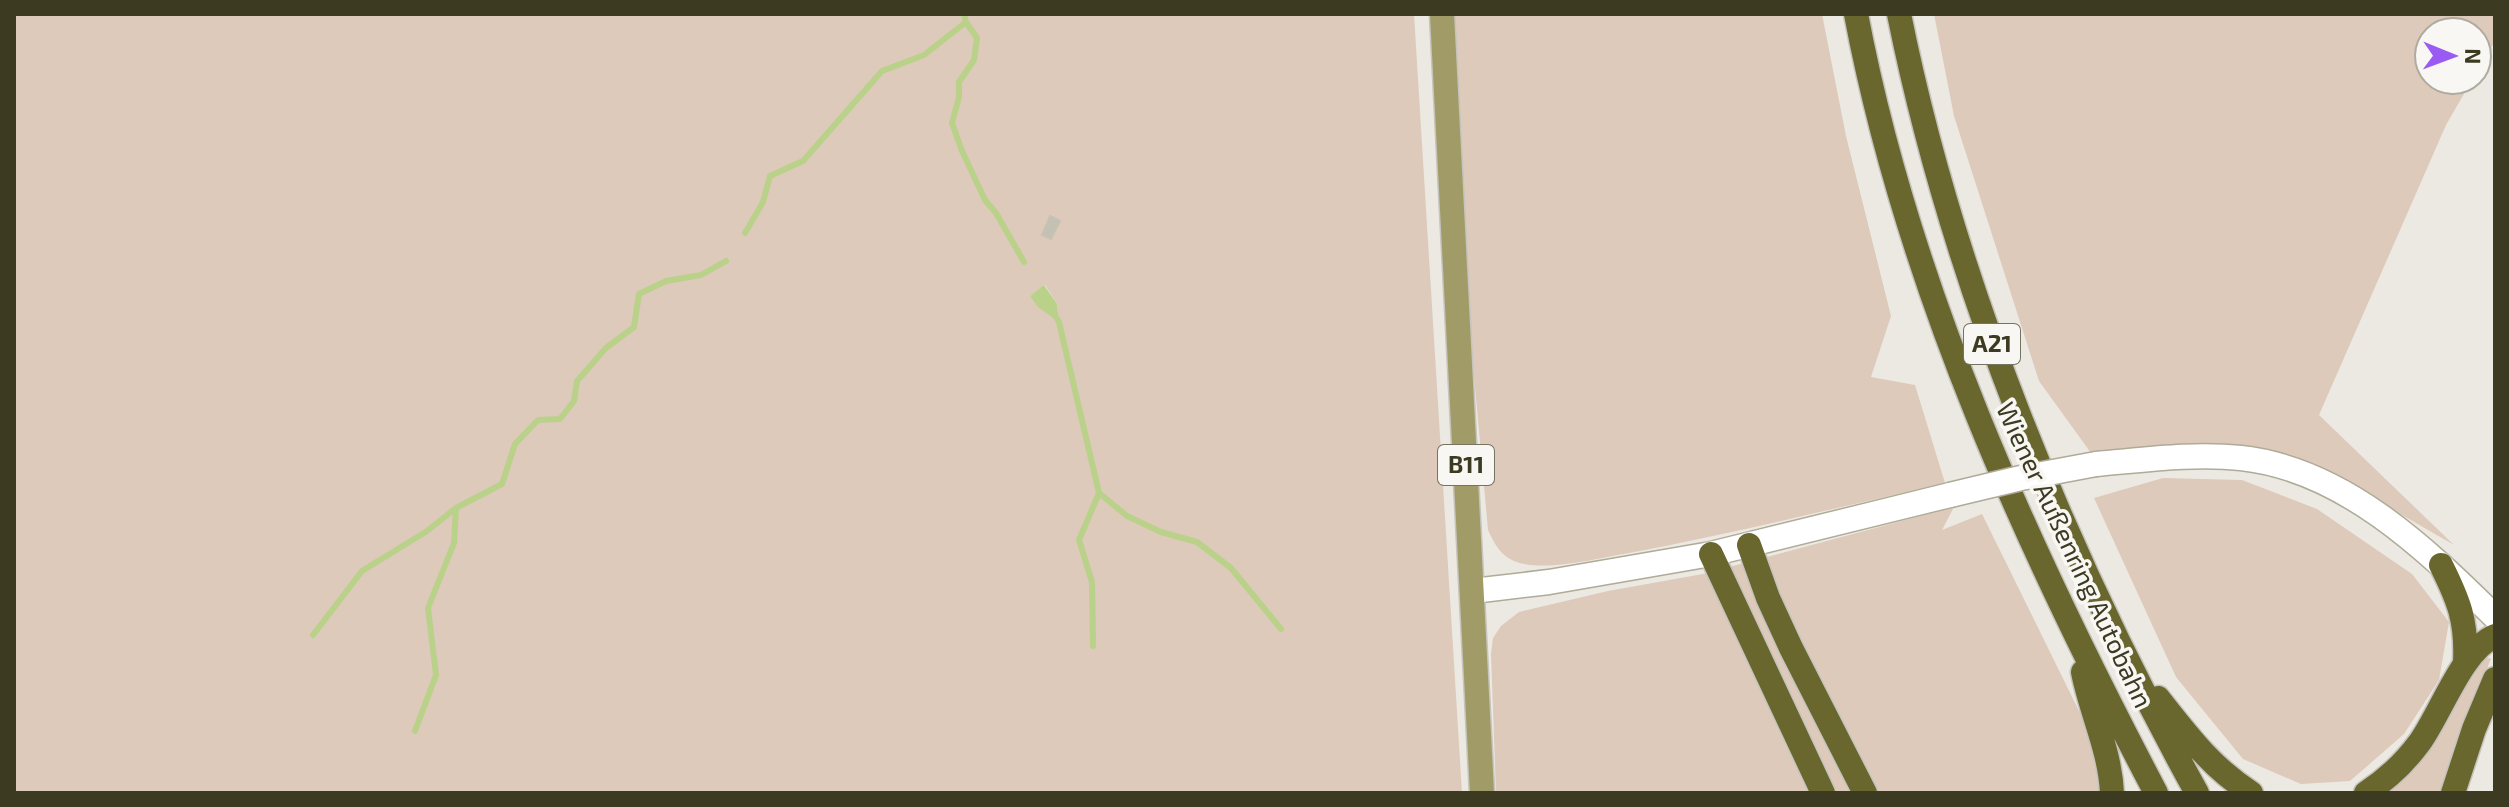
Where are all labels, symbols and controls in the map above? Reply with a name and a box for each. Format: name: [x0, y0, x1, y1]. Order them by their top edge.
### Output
north arrow: [2413, 16, 2493, 96]
text: N: [2461, 48, 2487, 65]
road number: A21: [1964, 324, 2020, 364]
street label: Wiener Außenring Autobahn: [1991, 397, 2160, 712]
road number: B11: [1438, 445, 1494, 485]

